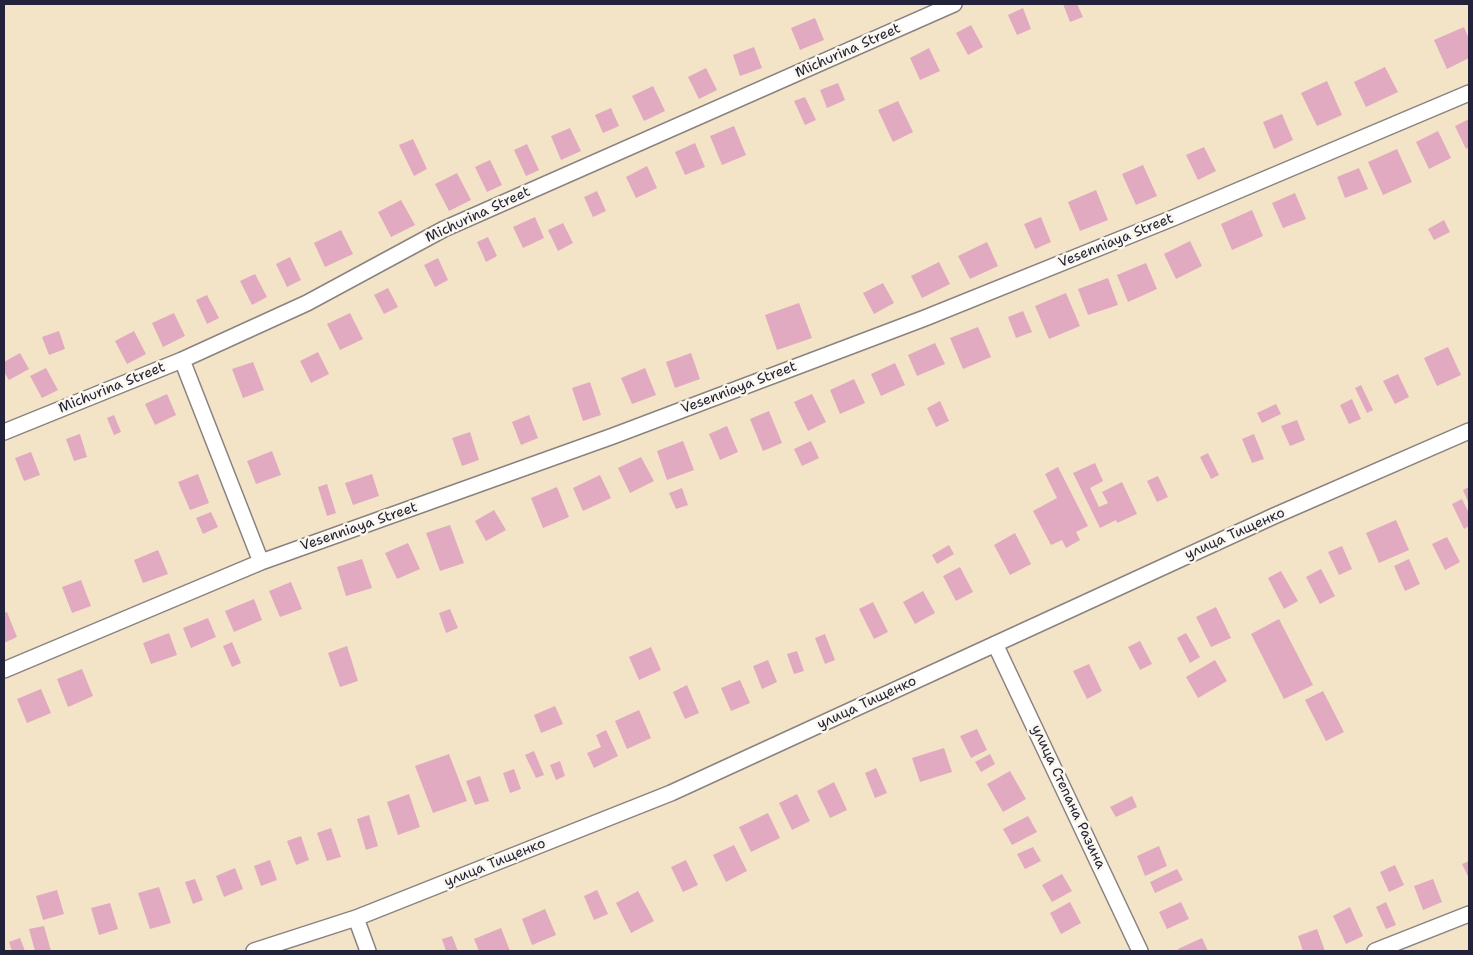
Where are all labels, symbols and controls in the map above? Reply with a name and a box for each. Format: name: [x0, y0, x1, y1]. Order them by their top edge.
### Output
street label: Michurina Street: [793, 20, 903, 82]
street label: Michurina Street: [423, 183, 533, 247]
street label: Vesenniaya Street: [1056, 210, 1176, 272]
street label: Vesenniaya Street: [679, 358, 799, 418]
street label: Michurina Street: [56, 359, 168, 417]
street label: Vesenniaya Street: [298, 499, 420, 555]
street label: улица Тищенко: [1182, 504, 1288, 564]
street label: улица Тищенко: [815, 673, 919, 733]
street label: улица Степана Разина: [1027, 722, 1109, 872]
street label: улица Тищенко: [442, 835, 548, 891]

